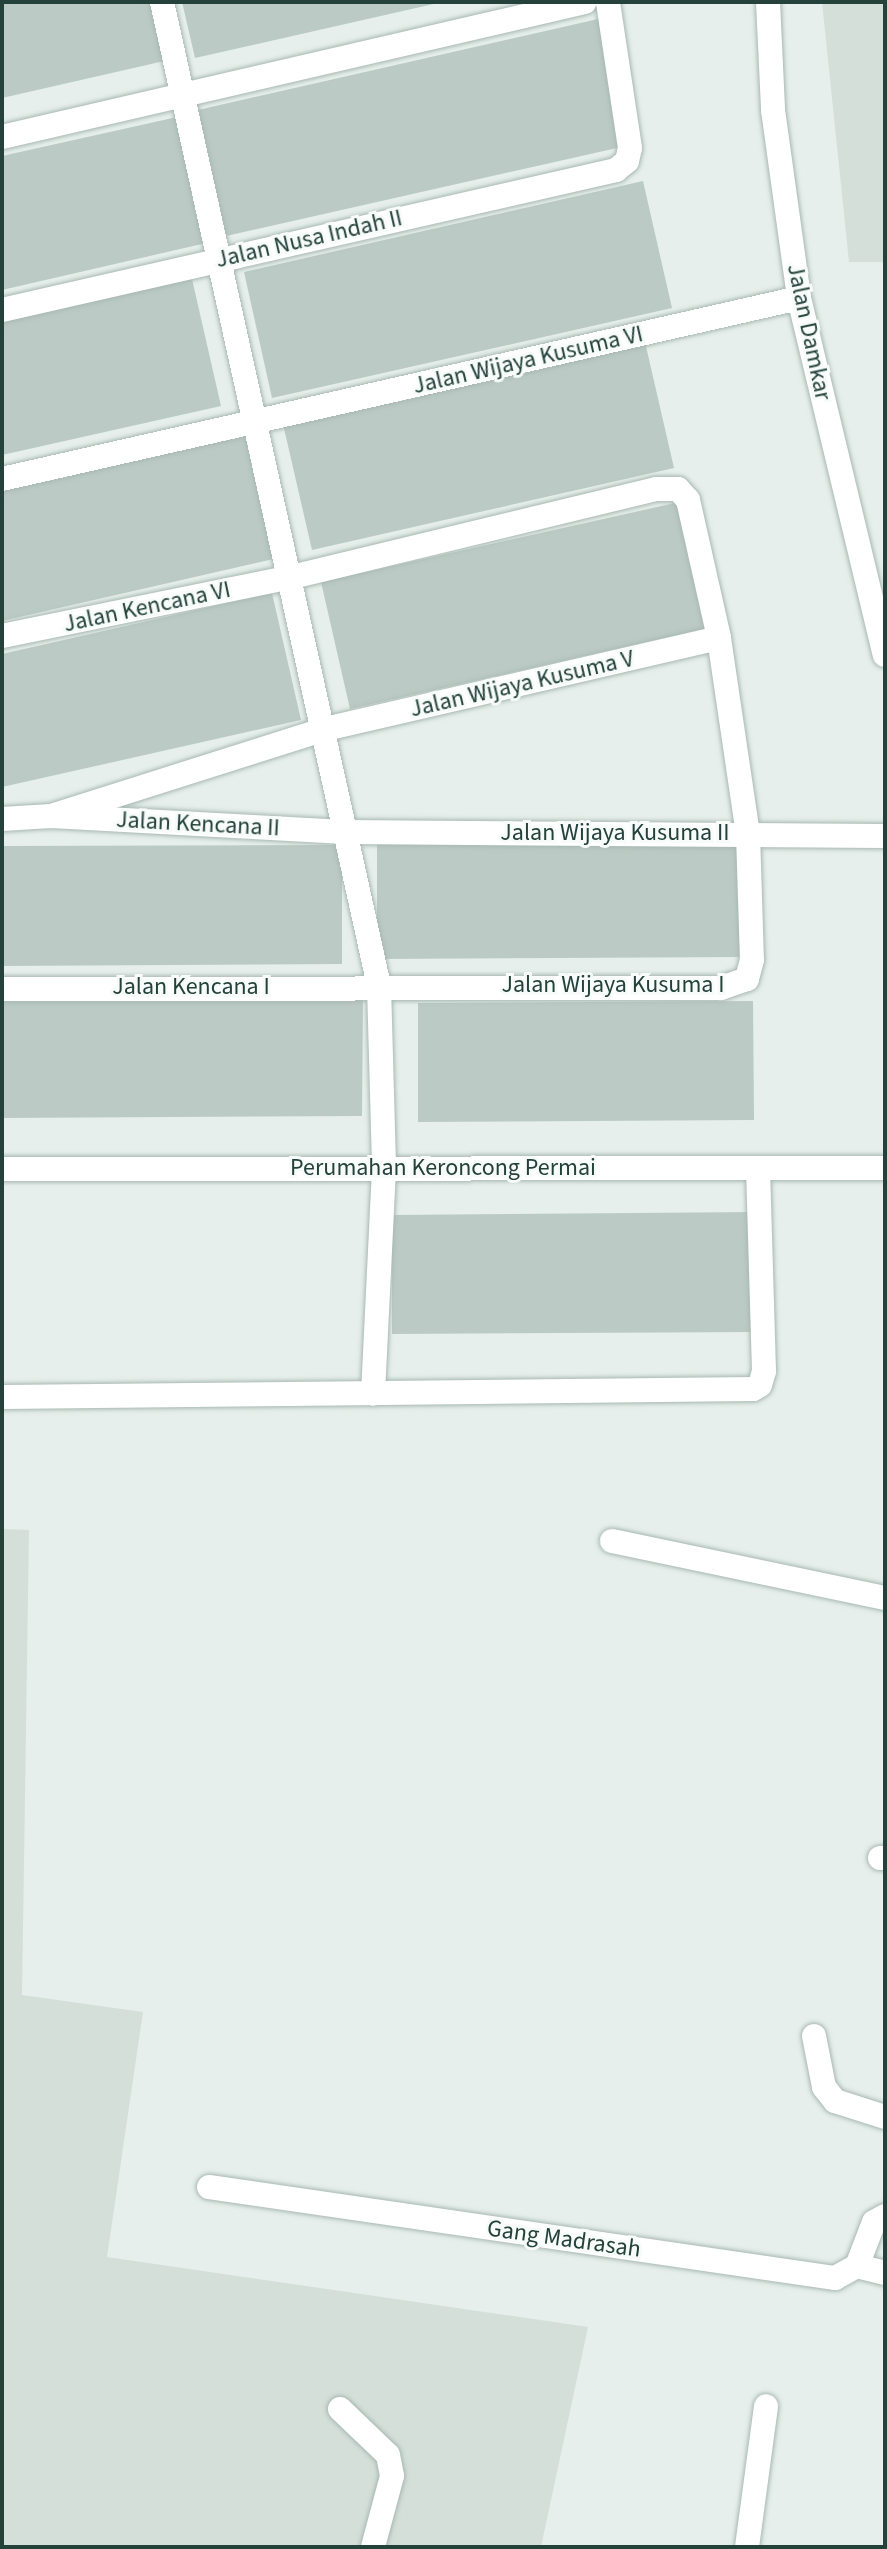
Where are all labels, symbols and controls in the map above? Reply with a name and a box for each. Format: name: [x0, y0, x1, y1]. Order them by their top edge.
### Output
street label: Jalan Nusa Indah II: [213, 204, 405, 274]
street label: Jalan Damkar: [781, 261, 837, 403]
street label: Jalan Wijaya Kusuma VI: [410, 319, 646, 401]
street label: Jalan Kencana VI: [61, 575, 233, 639]
street label: Jalan Wijaya Kusuma V: [407, 644, 637, 724]
street label: Jalan Kencana II: [115, 805, 281, 843]
street label: Jalan Wijaya Kusuma II: [500, 819, 730, 847]
street label: Jalan Wijaya Kusuma I: [502, 971, 724, 999]
street label: Jalan Kencana I: [112, 973, 270, 1001]
street label: Perumahan Keroncong Permai: [290, 1154, 596, 1182]
street label: Gang Madrasah: [485, 2214, 643, 2264]

